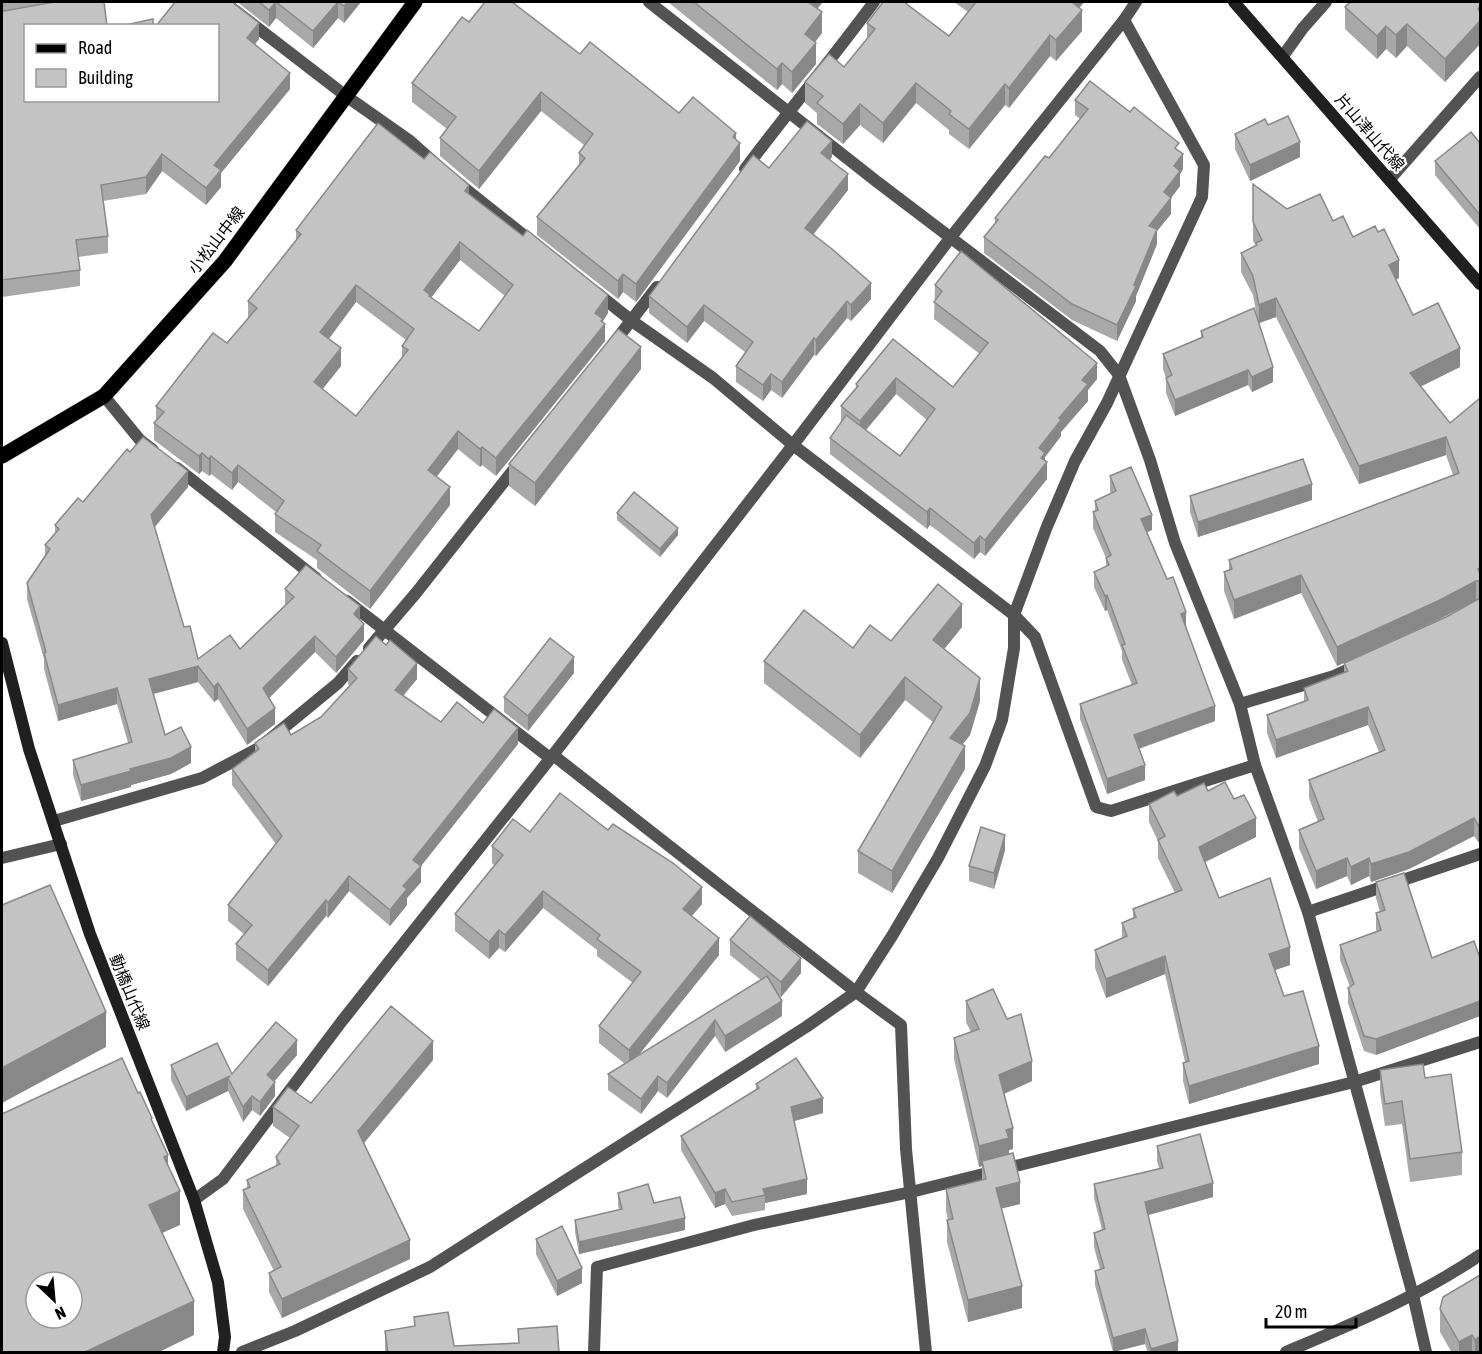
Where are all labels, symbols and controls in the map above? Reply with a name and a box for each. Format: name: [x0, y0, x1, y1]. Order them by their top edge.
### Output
legend: [24, 24, 219, 102]
text: Road: [78, 37, 112, 58]
text: Building: [78, 67, 133, 88]
street label: 片山津山代線: [1332, 90, 1408, 174]
street label: 小松山中線: [184, 203, 248, 277]
street label: 動橋山代線: [107, 952, 153, 1032]
north arrow: [24, 1270, 84, 1330]
scale bar: [1266, 1291, 1356, 1329]
text: 20 m: [1275, 1301, 1307, 1322]
text: N: [52, 1303, 69, 1324]

